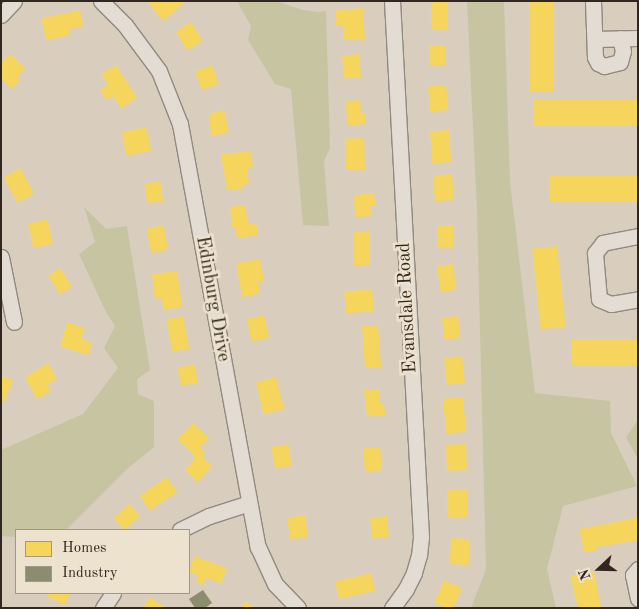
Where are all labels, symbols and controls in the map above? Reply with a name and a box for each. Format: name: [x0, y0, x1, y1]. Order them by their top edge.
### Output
street label: Edinburg Drive: [190, 234, 234, 364]
street label: Evansdale Road: [393, 242, 423, 374]
legend: [15, 529, 190, 594]
text: Homes: [62, 541, 107, 556]
north arrow: [574, 544, 624, 594]
text: Industry: [62, 566, 118, 581]
text: N: [577, 567, 593, 582]

